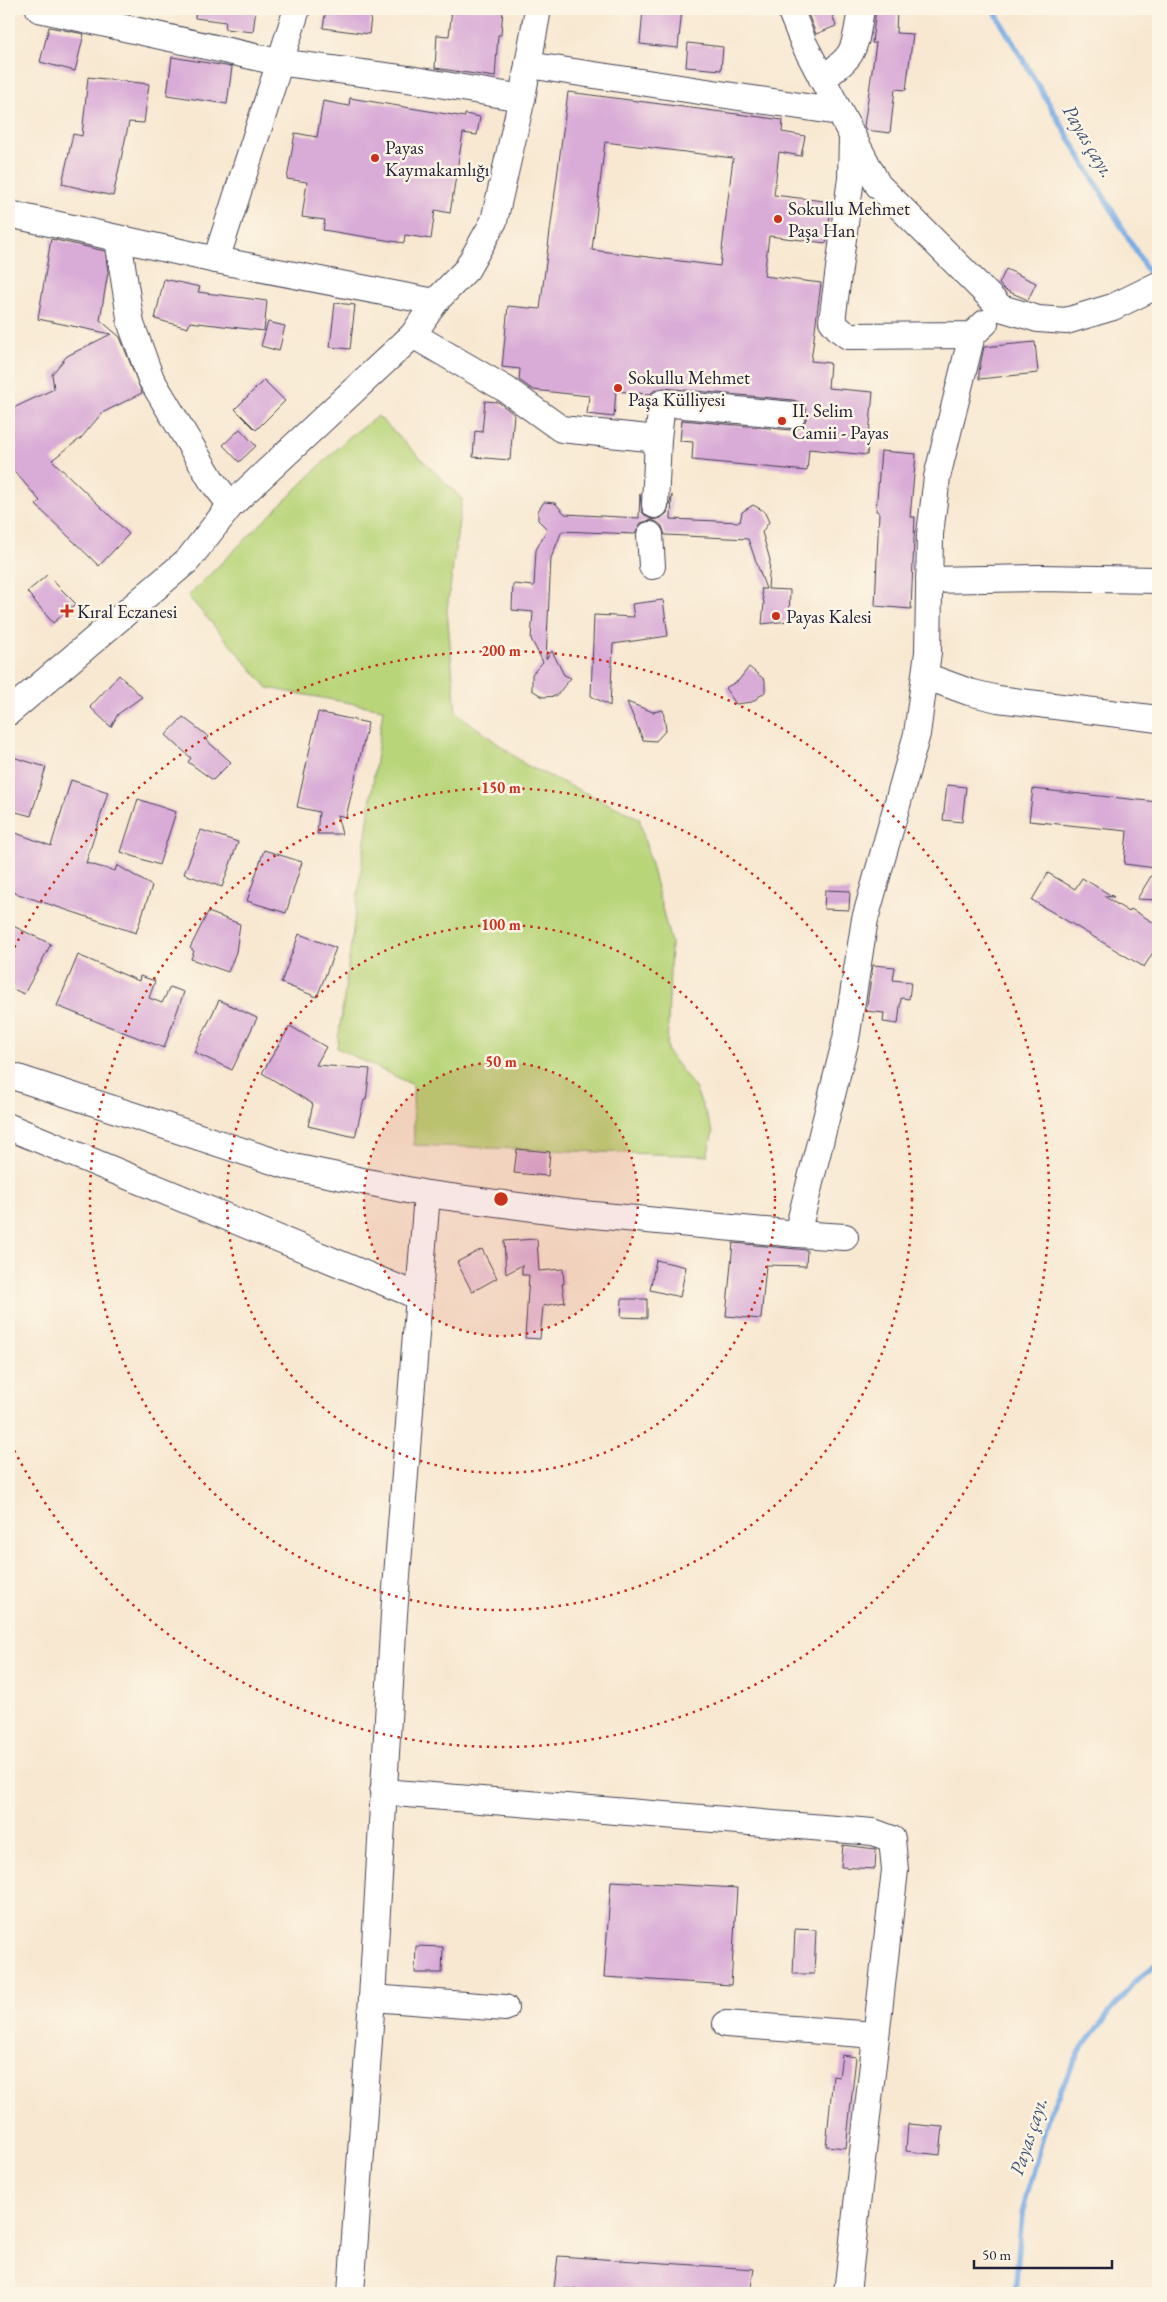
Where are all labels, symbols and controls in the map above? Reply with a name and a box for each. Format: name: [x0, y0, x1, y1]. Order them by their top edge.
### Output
water label: Payas çayı.: [1057, 99, 1121, 183]
place label: Payas Kaymakamlığı: [385, 135, 490, 182]
marker: Payas Kaymakamlığı: [369, 152, 381, 164]
place label: Sokullu Mehmet Paşa Han: [788, 196, 910, 243]
marker: Sokullu Mehmet Paşa Han: [772, 213, 784, 225]
place label: Sokullu Mehmet Paşa Külliyesi: [628, 365, 750, 412]
marker: Sokullu Mehmet Paşa Külliyesi: [612, 382, 624, 394]
place label: II. Selim Camii - Payas: [792, 398, 889, 445]
marker: II. Selim Camii - Payas: [776, 415, 788, 427]
place label: Kıral Eczanesi: [77, 599, 178, 624]
place label: Payas Kalesi: [786, 604, 872, 629]
marker: Kıral Eczanesi: [61, 605, 73, 617]
marker: Payas Kalesi: [770, 610, 782, 622]
text: 200 m: [481, 641, 521, 660]
text: 150 m: [481, 778, 521, 797]
text: 100 m: [481, 915, 521, 934]
text: 50 m: [485, 1052, 517, 1071]
centre of rings: [492, 1190, 510, 1208]
water label: Payas çayı.: [1003, 2093, 1053, 2179]
scale bar: [974, 2237, 1112, 2269]
text: 50 m: [982, 2245, 1011, 2264]

